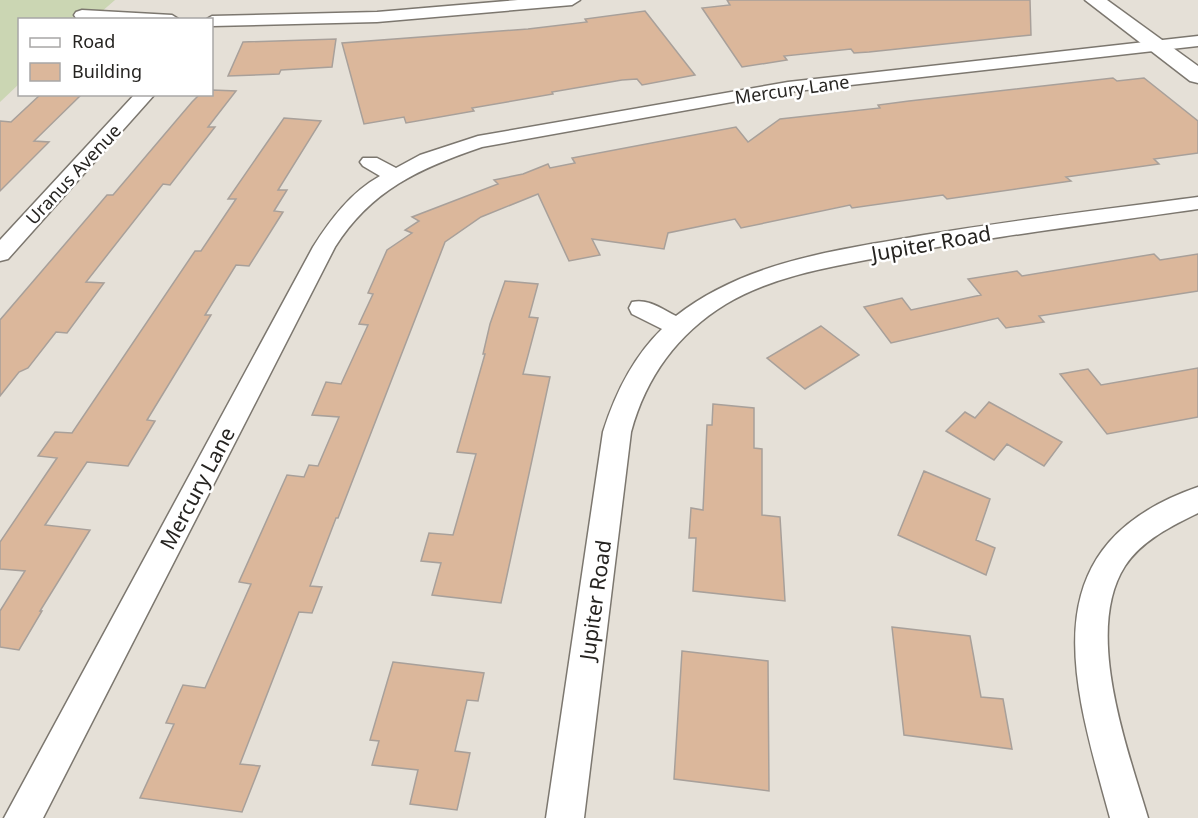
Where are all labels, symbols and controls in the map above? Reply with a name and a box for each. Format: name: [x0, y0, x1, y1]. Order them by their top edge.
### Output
legend: [18, 18, 213, 96]
text: Road: [72, 29, 115, 53]
text: Building: [72, 59, 142, 83]
street label: Mercury Lane: [733, 69, 851, 109]
street label: Uranus Avenue: [20, 119, 126, 229]
street label: Jupiter Road: [867, 219, 993, 268]
street label: Mercury Lane: [153, 422, 241, 554]
street label: Jupiter Road: [572, 538, 617, 664]

